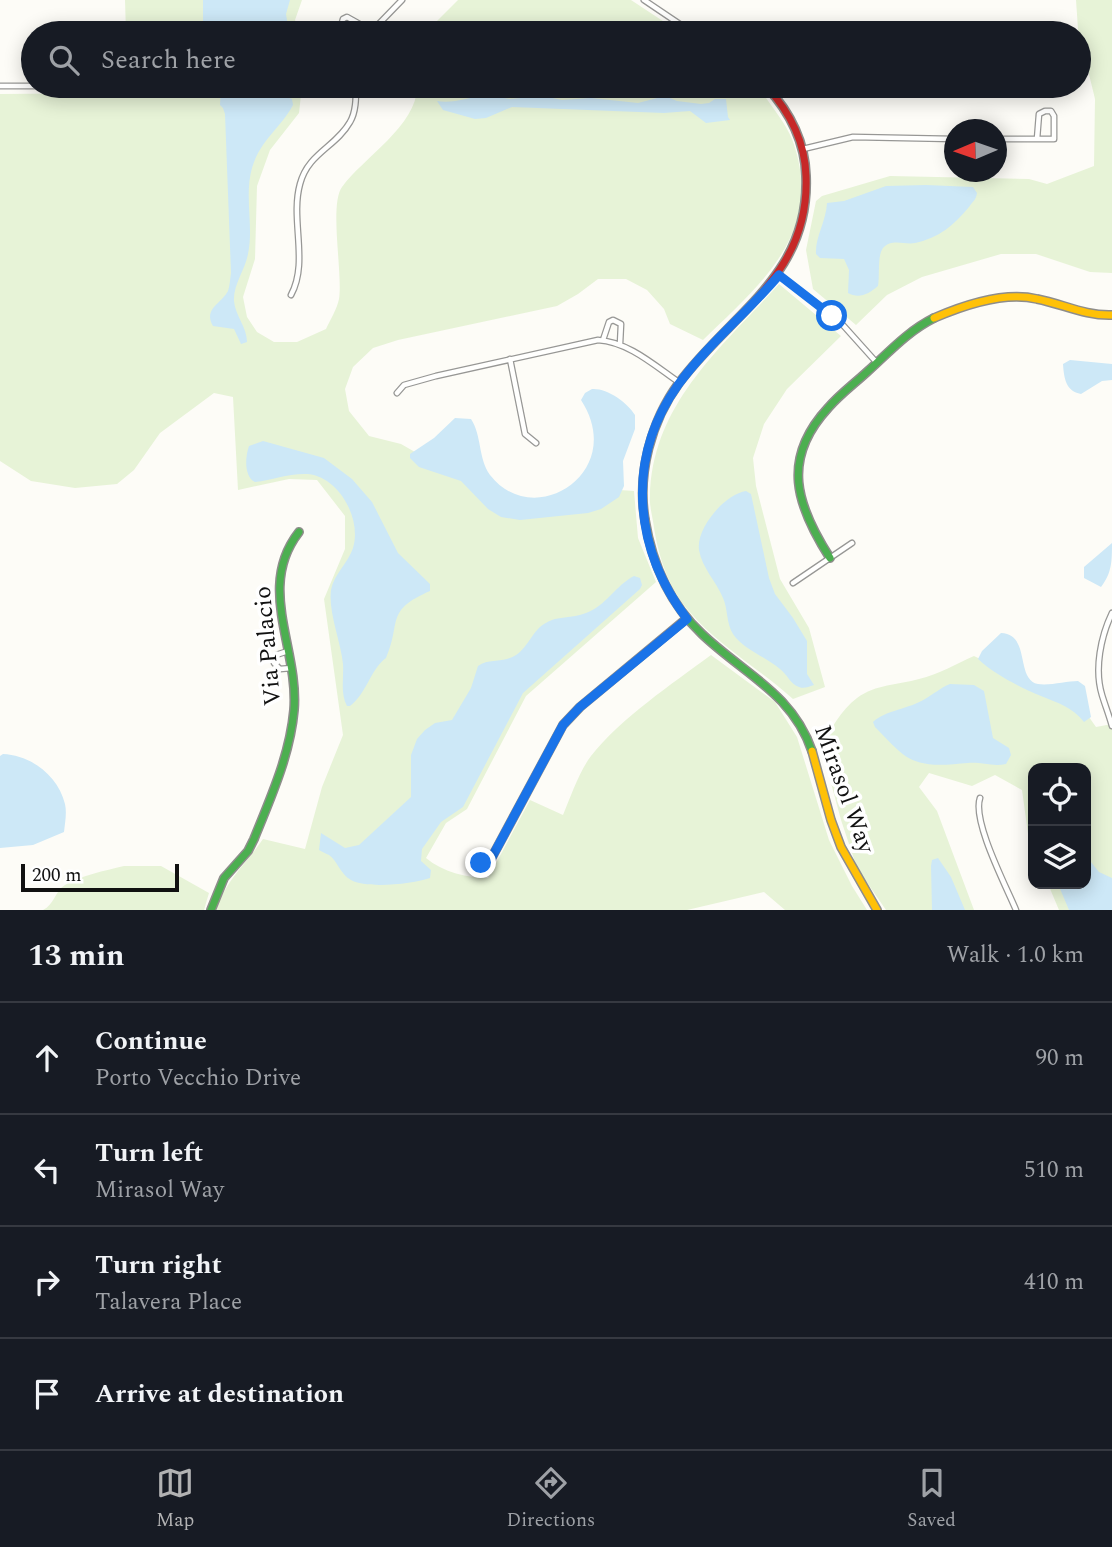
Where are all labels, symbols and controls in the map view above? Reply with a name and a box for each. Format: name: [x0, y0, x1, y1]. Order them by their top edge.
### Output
search box: [21, 21, 1091, 98]
text: Search here: [101, 40, 236, 80]
icon: search: [45, 41, 83, 79]
north arrow: [944, 119, 1007, 182]
route start: [816, 300, 847, 331]
street label: Via Palacio: [245, 585, 291, 707]
street label: Mirasol Way: [804, 720, 884, 860]
map controls: [1028, 763, 1091, 889]
button: locate: [1028, 763, 1091, 826]
button: layers: [1028, 826, 1091, 889]
route end: [465, 847, 496, 878]
scale bar: [21, 861, 178, 893]
text: 200 m: [32, 861, 82, 890]
text: 13 min: [28, 933, 125, 979]
text: Walk · 1.0 km: [947, 938, 1084, 973]
text: Continue: [95, 1021, 207, 1061]
icon: ahead: [28, 1039, 66, 1077]
text: 90 m: [1035, 1041, 1084, 1076]
text: Porto Vecchio Drive: [95, 1061, 301, 1096]
text: Turn left: [95, 1133, 203, 1173]
icon: left: [28, 1151, 66, 1189]
text: 510 m: [1024, 1153, 1084, 1188]
text: Mirasol Way: [95, 1173, 224, 1208]
text: Turn right: [95, 1245, 222, 1285]
icon: right: [28, 1263, 66, 1301]
text: 410 m: [1024, 1265, 1084, 1300]
text: Talavera Place: [95, 1285, 242, 1320]
text: Arrive at destination: [95, 1374, 344, 1414]
icon: arrive: [28, 1375, 66, 1413]
tab: Map: [156, 1464, 194, 1535]
tab: Directions: [506, 1464, 595, 1535]
tab: Saved: [907, 1464, 956, 1535]

